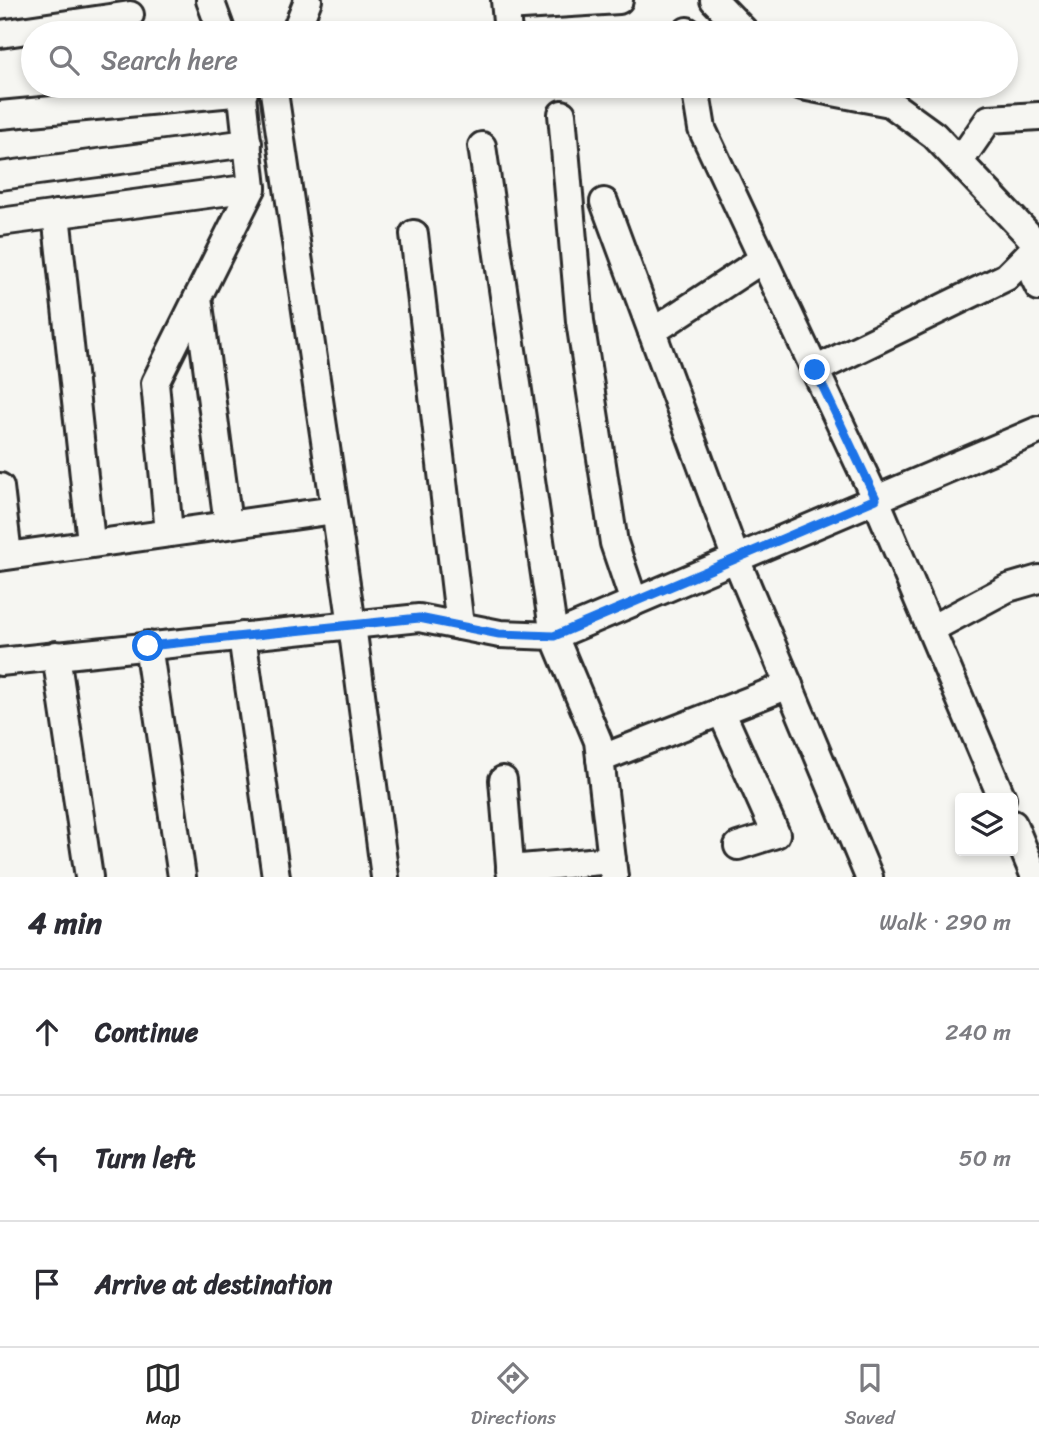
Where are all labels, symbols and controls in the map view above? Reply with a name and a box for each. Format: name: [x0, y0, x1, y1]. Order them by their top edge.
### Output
search box: [21, 21, 1018, 98]
text: Search here: [101, 37, 238, 83]
icon: search: [45, 41, 83, 79]
route end: [799, 354, 830, 385]
route start: [132, 630, 163, 661]
map controls: [955, 793, 1018, 856]
button: layers: [955, 793, 1018, 856]
text: 4 min: [28, 896, 102, 950]
text: Walk · 290 m: [879, 902, 1011, 943]
text: Continue: [95, 1009, 198, 1055]
text: 240 m: [945, 1012, 1011, 1053]
icon: ahead: [28, 1013, 66, 1051]
text: Turn left: [95, 1135, 195, 1181]
text: 50 m: [959, 1138, 1011, 1179]
icon: left: [28, 1139, 66, 1177]
text: Arrive at destination: [95, 1261, 332, 1307]
icon: arrive: [28, 1265, 66, 1303]
tab: Map: [144, 1359, 182, 1434]
tab: Directions: [471, 1359, 556, 1434]
tab: Saved: [845, 1359, 895, 1434]

